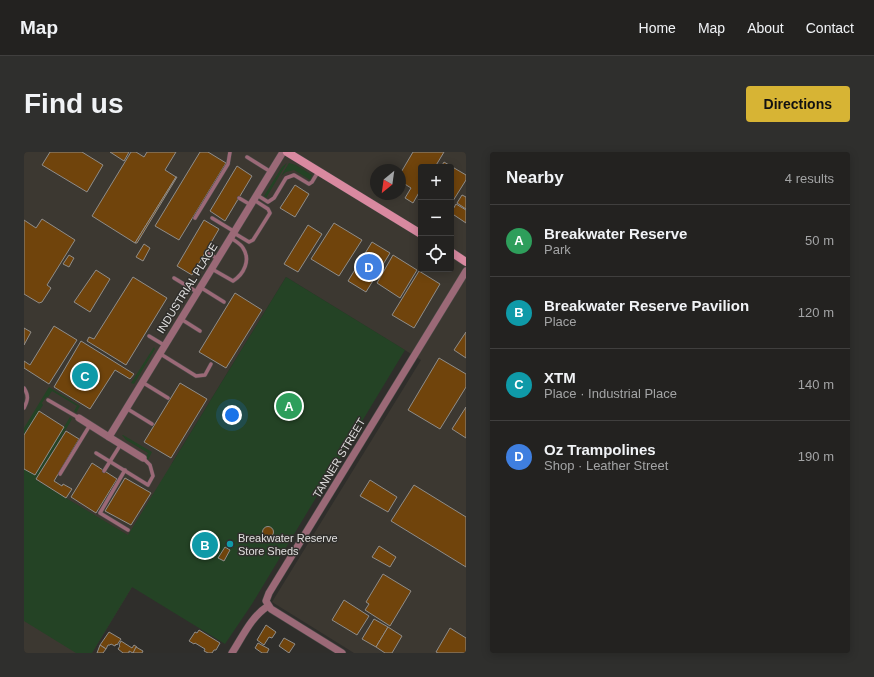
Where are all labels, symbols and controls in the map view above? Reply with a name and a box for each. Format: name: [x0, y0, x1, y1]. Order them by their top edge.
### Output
text: Map: [20, 17, 58, 38]
text: Home: [639, 20, 676, 36]
text: Map: [698, 20, 725, 36]
text: About: [747, 20, 784, 36]
text: Contact: [806, 20, 854, 36]
button: Directions: [746, 86, 850, 122]
text: Find us: [24, 88, 124, 119]
north arrow: [370, 164, 406, 200]
map controls: [418, 164, 454, 272]
button: +: [418, 164, 454, 200]
text: Nearby: [506, 168, 564, 187]
text: 4 results: [785, 171, 834, 186]
button: −: [418, 200, 454, 236]
text: Breakwater Reserve: [544, 225, 687, 242]
text: A: [514, 233, 524, 248]
text: 50 m: [805, 233, 834, 248]
button: locate: [418, 236, 454, 272]
street label: INDUSTRIAL PLACE: [154, 241, 220, 335]
text: Park: [544, 242, 571, 257]
pin: D: [356, 252, 382, 282]
text: Breakwater Reserve Pavilion: [544, 297, 749, 314]
text: B: [514, 305, 524, 320]
text: 120 m: [798, 305, 834, 320]
text: Place: [544, 314, 577, 329]
pin: C: [72, 361, 98, 391]
text: XTM: [544, 369, 576, 386]
text: C: [514, 377, 524, 392]
text: 140 m: [798, 377, 834, 392]
text: Place · Industrial Place: [544, 386, 677, 401]
pin: A: [276, 391, 302, 421]
your location: [222, 405, 242, 425]
street label: TANNER STREET: [310, 416, 368, 500]
text: Oz Trampolines: [544, 441, 656, 458]
text: D: [514, 449, 524, 464]
text: 190 m: [798, 449, 834, 464]
text: Shop · Leather Street: [544, 458, 668, 473]
pin: B: [192, 530, 218, 560]
place label: Breakwater Reserve Store Sheds: [238, 532, 338, 557]
marker: Breakwater Reserve Store Sheds: [225, 539, 235, 549]

